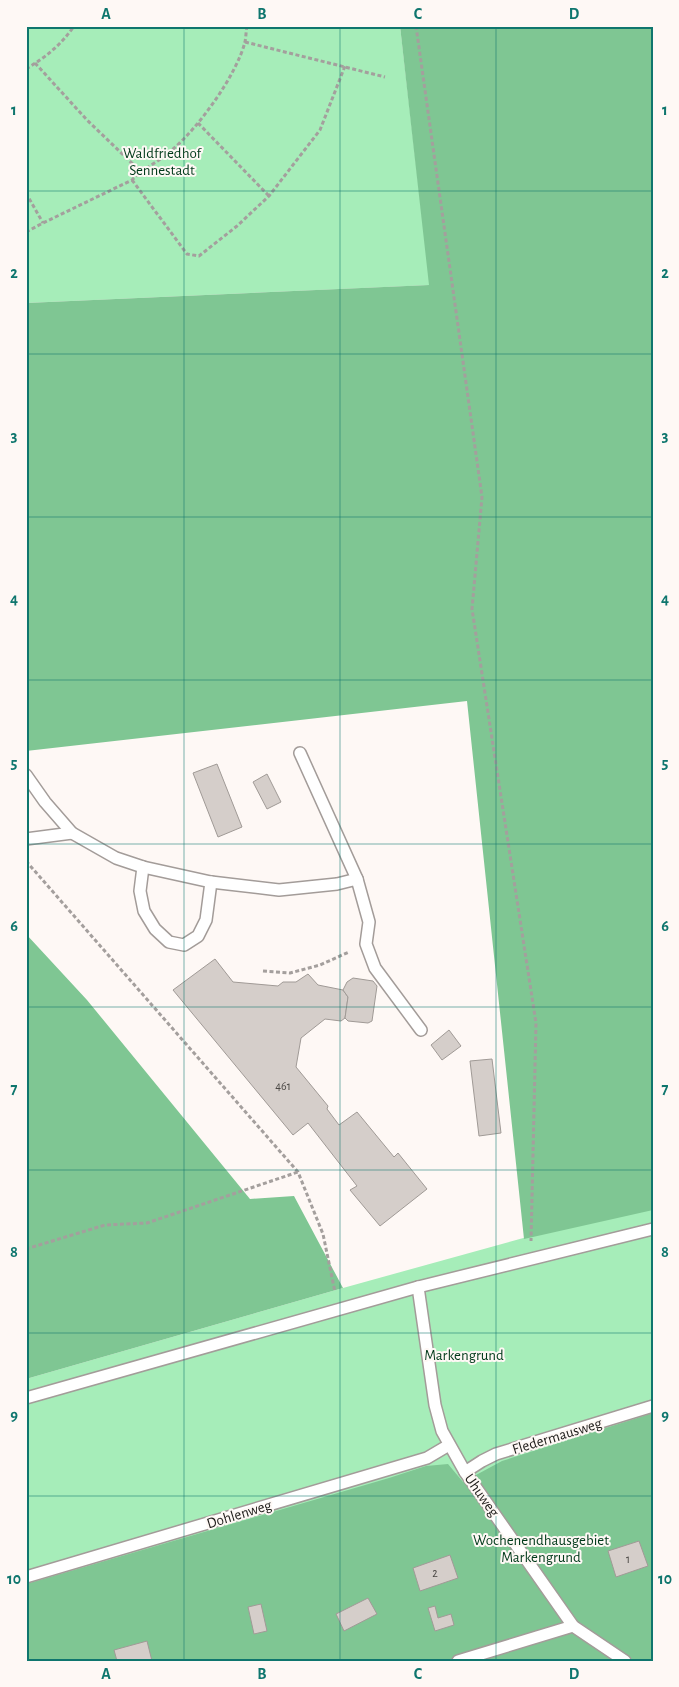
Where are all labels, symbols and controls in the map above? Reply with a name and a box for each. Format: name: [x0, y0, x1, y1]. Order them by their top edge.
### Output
text: A: [101, 6, 111, 22]
text: B: [257, 6, 267, 22]
text: C: [414, 6, 423, 22]
text: D: [569, 6, 580, 22]
text: 1: [11, 102, 17, 118]
text: 1: [662, 102, 668, 118]
park label: Waldfriedhof Sennestadt: [123, 146, 203, 178]
text: 2: [10, 265, 18, 281]
text: 2: [661, 265, 669, 281]
text: 3: [11, 428, 18, 444]
text: 3: [662, 428, 669, 444]
text: 4: [10, 591, 18, 607]
text: 4: [661, 591, 669, 607]
text: 5: [11, 755, 18, 771]
text: 5: [662, 755, 669, 771]
text: 6: [10, 918, 18, 934]
text: 6: [661, 918, 669, 934]
house number: 461: [275, 1080, 291, 1092]
text: 7: [11, 1081, 18, 1097]
text: 7: [662, 1081, 669, 1097]
text: 8: [10, 1244, 18, 1260]
text: 8: [661, 1244, 669, 1260]
park label: Markengrund: [424, 1348, 504, 1363]
text: 9: [10, 1407, 18, 1423]
text: 9: [661, 1407, 669, 1423]
street label: Fledermausweg: [511, 1416, 604, 1457]
street label: Uhuweg: [462, 1471, 502, 1520]
street label: Dohlenweg: [205, 1497, 274, 1531]
park label: Wochenendhausgebiet Markengrund: [473, 1533, 609, 1565]
house number: 1: [626, 1553, 630, 1565]
house number: 2: [432, 1567, 438, 1579]
text: 10: [7, 1571, 21, 1587]
text: 10: [658, 1571, 672, 1587]
text: A: [101, 1666, 111, 1682]
text: B: [257, 1666, 267, 1682]
text: C: [414, 1666, 423, 1682]
text: D: [569, 1666, 580, 1682]

